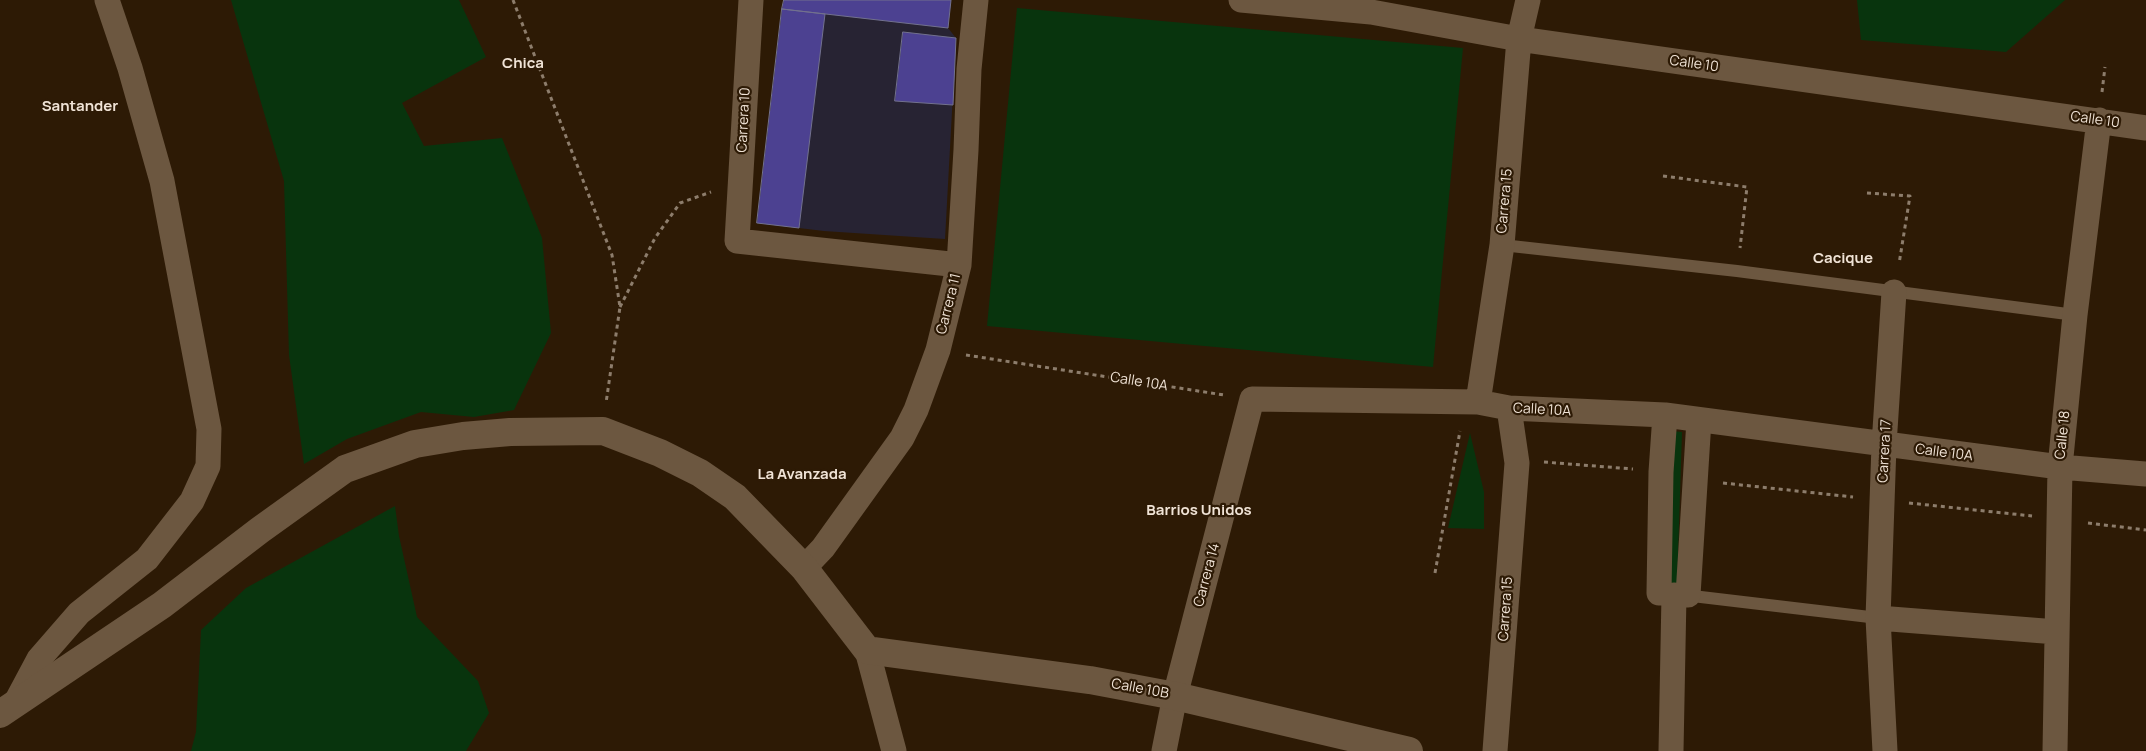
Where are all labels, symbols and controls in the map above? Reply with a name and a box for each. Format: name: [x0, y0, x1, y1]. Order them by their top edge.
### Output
street label: Calle 10: [1668, 52, 1720, 76]
district label: Chica: [502, 55, 544, 73]
street label: Carrera 10: [734, 87, 754, 153]
district label: Santander: [42, 98, 118, 116]
street label: Calle 10: [2069, 108, 2121, 132]
street label: Carrera 15: [1494, 168, 1516, 234]
district label: Cacique: [1813, 250, 1873, 268]
street label: Carrera 11: [933, 272, 965, 336]
street label: Calle 10A: [1109, 369, 1169, 395]
street label: Calle 10A: [1513, 400, 1571, 420]
street label: Calle 18: [2052, 410, 2074, 460]
street label: Carrera 17: [1875, 419, 1895, 483]
street label: Calle 10A: [1914, 441, 1974, 465]
district label: La Avanzada: [757, 466, 847, 484]
district label: Barrios Unidos: [1146, 502, 1252, 520]
street label: Carrera 14: [1190, 541, 1224, 609]
street label: Carrera 15: [1495, 576, 1517, 642]
street label: Calle 10B: [1110, 676, 1170, 702]

